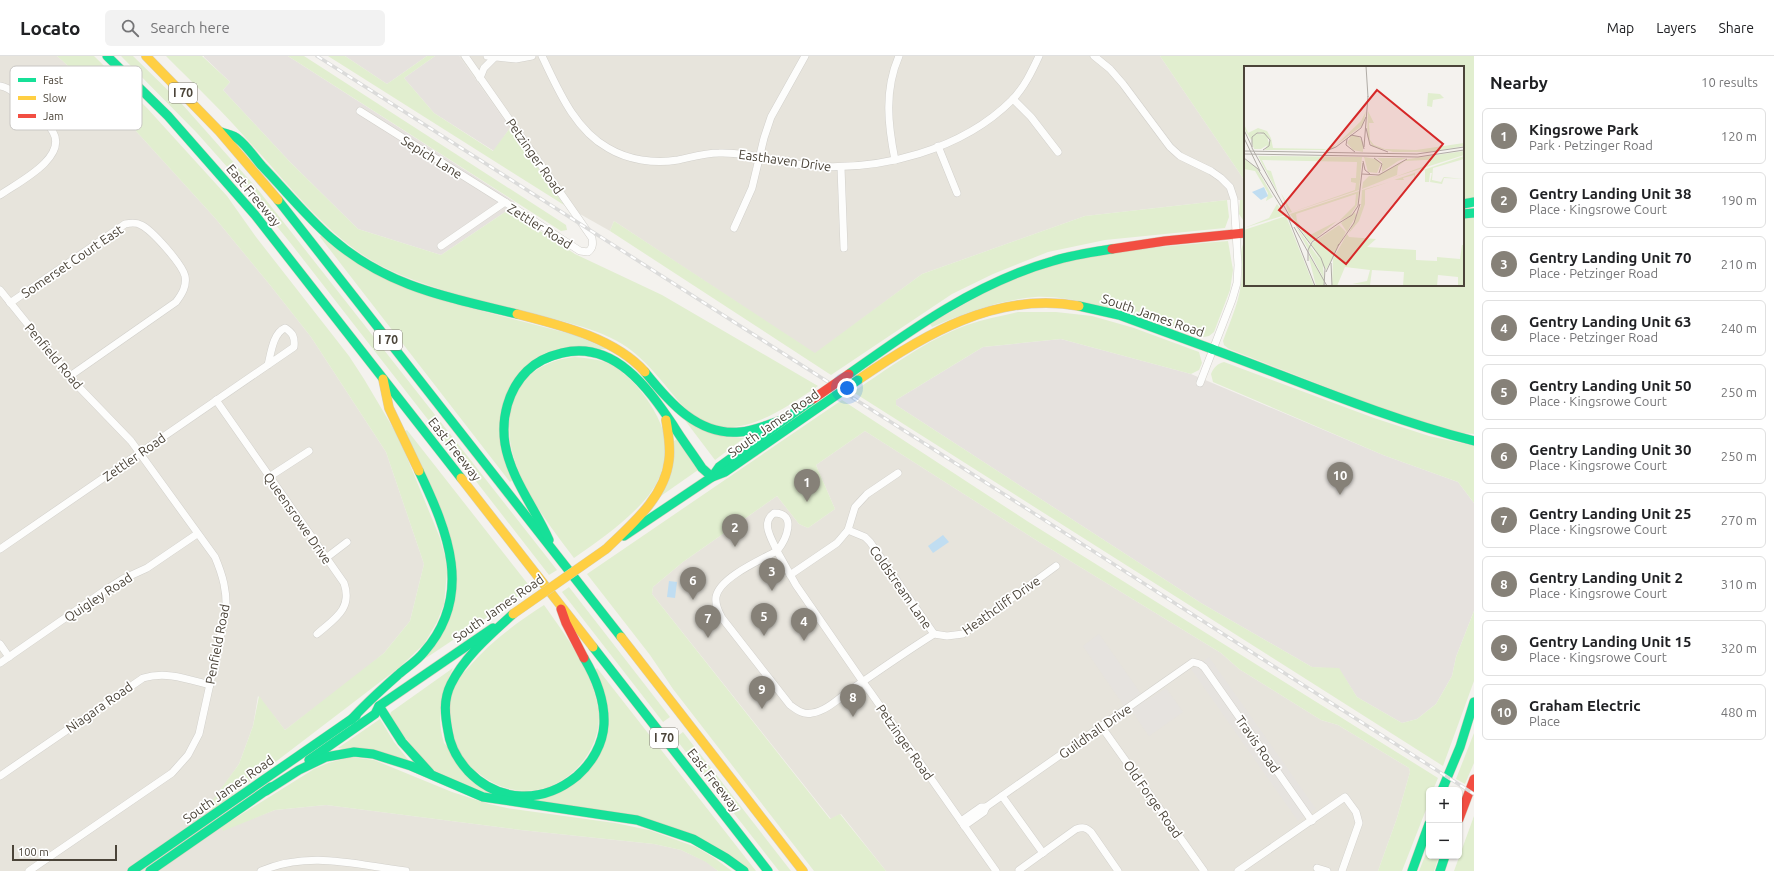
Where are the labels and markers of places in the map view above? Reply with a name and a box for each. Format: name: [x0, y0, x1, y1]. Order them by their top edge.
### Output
pin: 10: [1327, 462, 1353, 495]
pin: 1: [794, 469, 820, 502]
pin: 2: [722, 514, 748, 547]
pin: 3: [759, 558, 785, 591]
pin: 6: [680, 567, 706, 600]
pin: 5: [751, 603, 777, 636]
pin: 7: [695, 605, 721, 638]
pin: 4: [791, 608, 817, 641]
pin: 9: [749, 676, 775, 709]
pin: 8: [840, 684, 866, 717]

